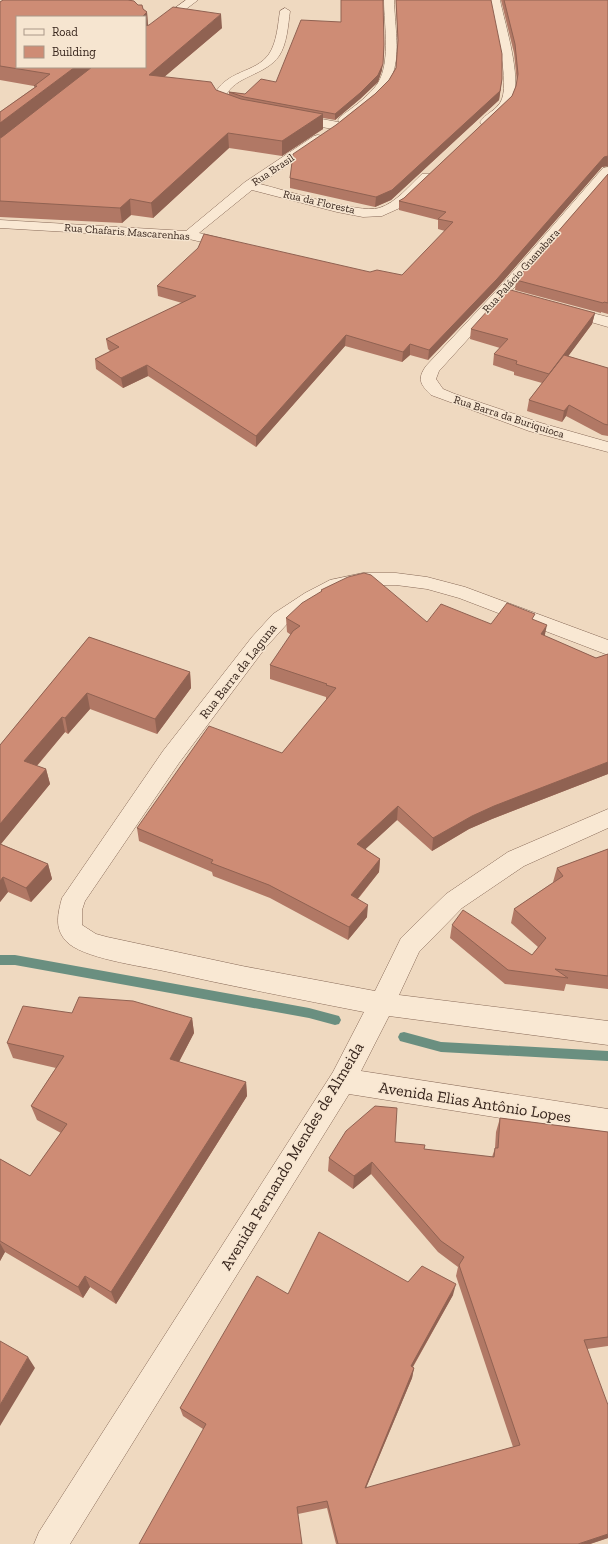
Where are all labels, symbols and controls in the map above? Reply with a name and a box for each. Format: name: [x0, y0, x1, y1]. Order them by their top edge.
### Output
legend: [16, 16, 146, 68]
text: Road: [52, 25, 78, 39]
text: Building: [52, 45, 96, 59]
street label: Rua Brasil: [249, 151, 297, 189]
street label: Rua da Floresta: [282, 187, 357, 217]
street label: Rua Chafaris Mascarenhas: [64, 221, 190, 243]
street label: Rua Palácio Guanabara: [480, 226, 563, 316]
street label: Rua Barra da Buriquioca: [452, 393, 566, 441]
street label: Rua Barra da Laguna: [196, 620, 280, 722]
street label: Avenida Fernando Mendes de Almeida: [216, 1039, 368, 1273]
street label: Avenida Elias Antônio Lopes: [378, 1077, 572, 1127]

